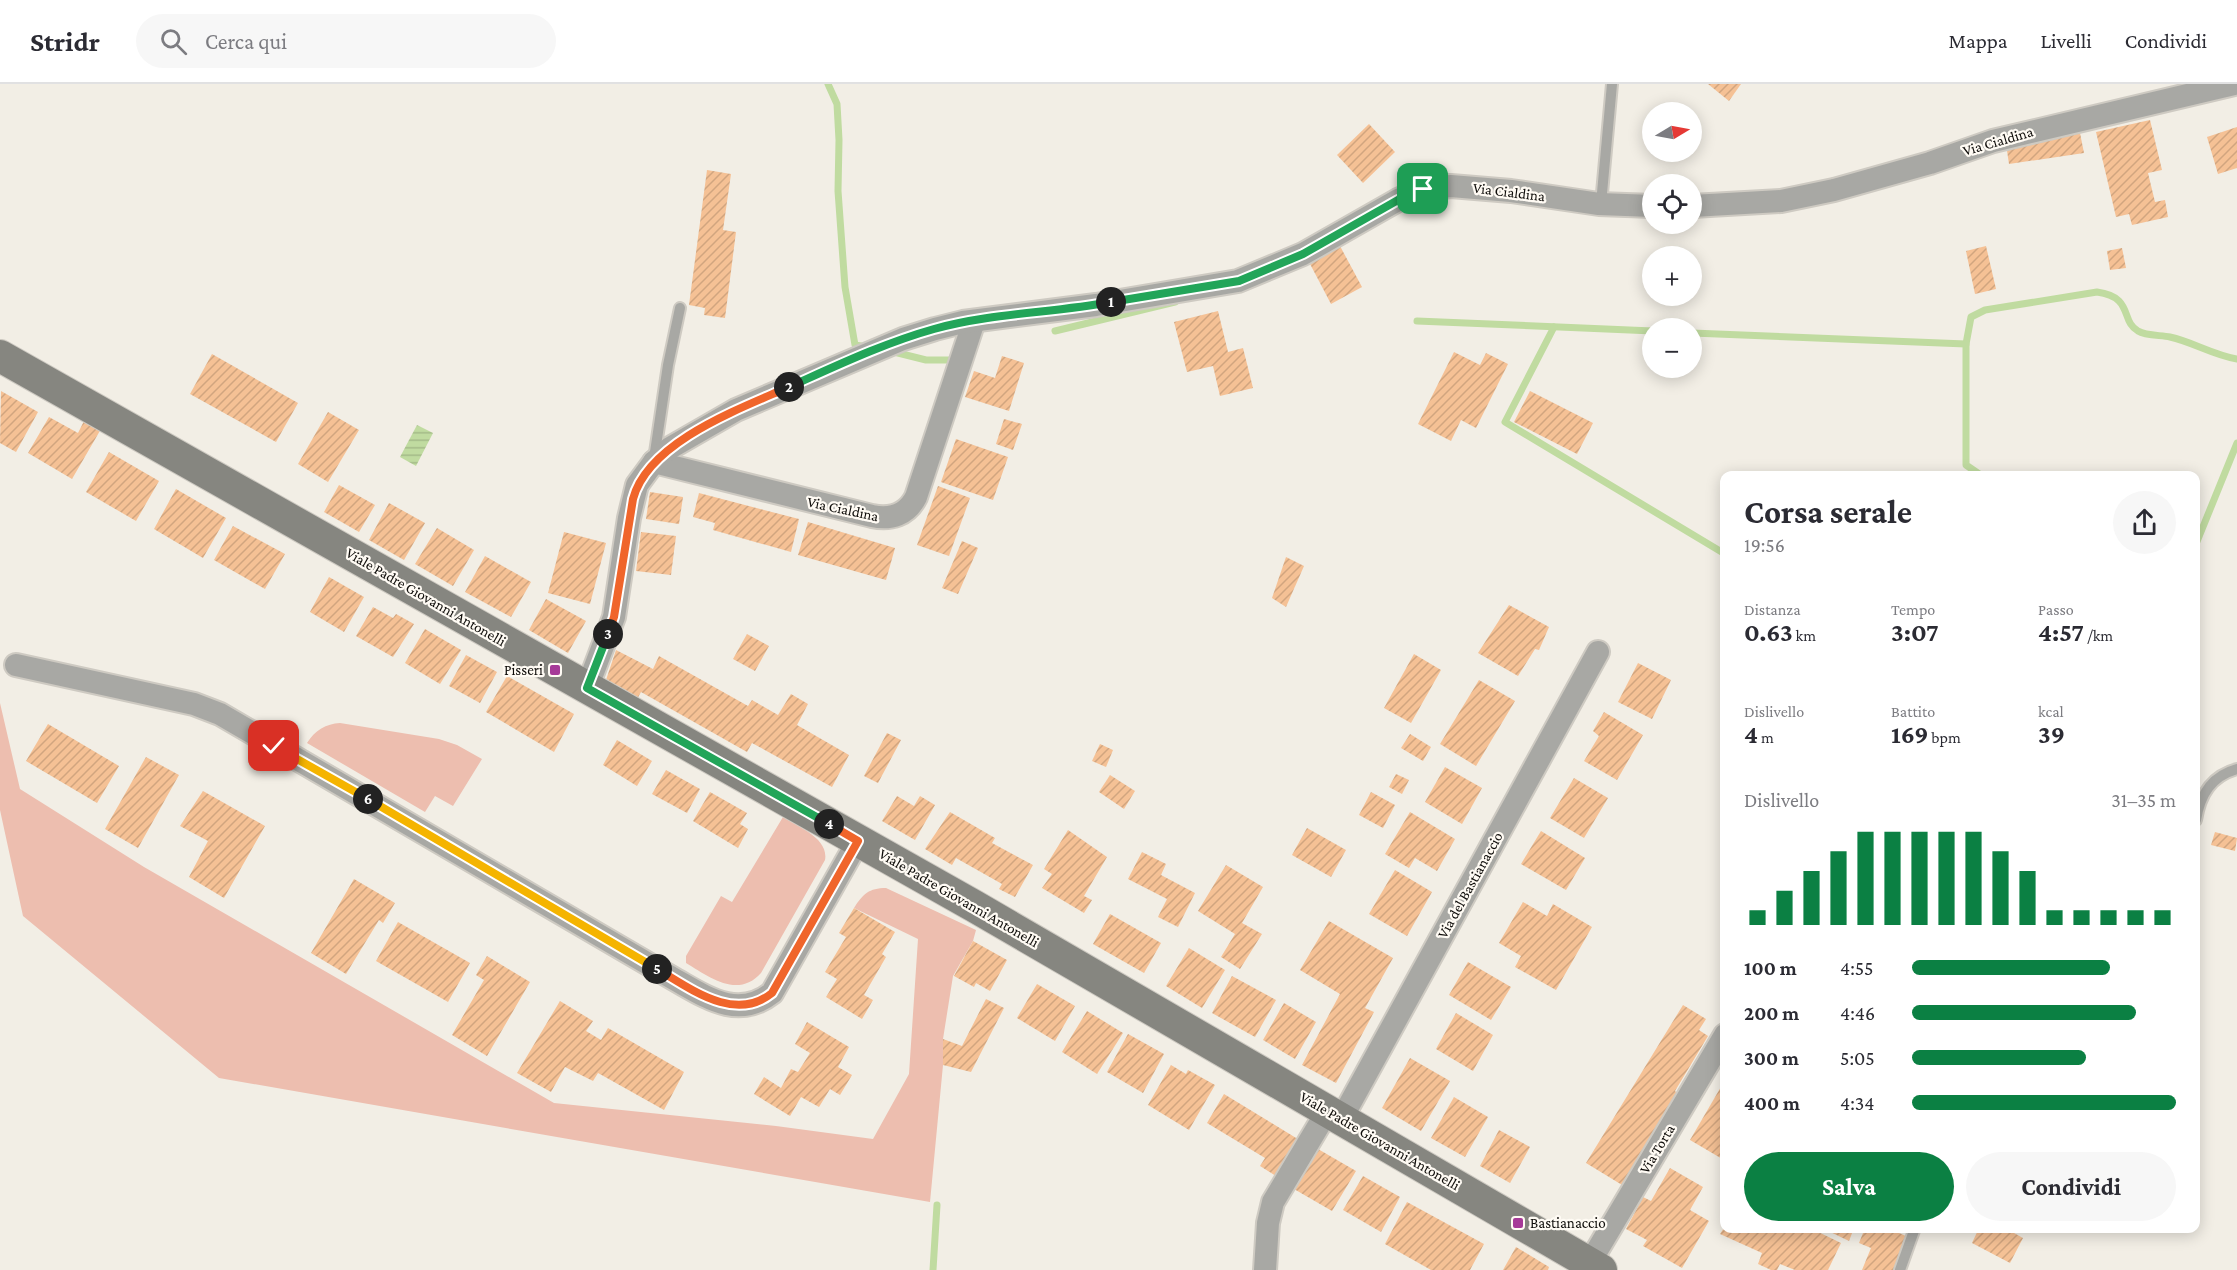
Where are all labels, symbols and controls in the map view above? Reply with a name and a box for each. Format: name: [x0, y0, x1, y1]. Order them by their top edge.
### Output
search box: [136, 14, 556, 68]
icon: search: [157, 25, 190, 58]
text: Stridr: [30, 26, 100, 57]
text: Cerca qui: [205, 29, 287, 54]
text: Mappa: [1949, 29, 2007, 53]
text: Livelli: [2040, 29, 2092, 53]
text: Condividi: [2125, 29, 2207, 53]
north arrow: [1642, 102, 1702, 162]
map controls: [1642, 102, 1702, 378]
street label: Via Cialdina: [1961, 123, 2035, 159]
pin: [1397, 163, 1448, 214]
icon: arrive: [1406, 172, 1439, 205]
button: locate: [1642, 174, 1702, 234]
street label: Via Cialdina: [1472, 180, 1546, 204]
button: +: [1642, 246, 1702, 306]
pin: 1: [1096, 287, 1126, 317]
text: 1: [1108, 293, 1114, 310]
button: −: [1642, 318, 1702, 378]
pin: 2: [774, 372, 804, 402]
text: 2: [785, 378, 793, 395]
button: share: [2113, 491, 2176, 554]
text: Corsa serale: [1744, 493, 1912, 530]
street label: Via Cialdina: [806, 494, 880, 524]
text: 19:56: [1744, 534, 1785, 556]
street label: Viale Padre Giovanni Antonelli: [343, 545, 509, 649]
text: Distanza: [1744, 601, 1801, 618]
text: Tempo: [1891, 601, 1935, 618]
text: Passo: [2038, 601, 2074, 618]
text: 0.63: [1744, 618, 1793, 647]
text: 3:07: [1891, 618, 1939, 647]
text: 4:57: [2038, 618, 2084, 647]
pin: 3: [593, 619, 623, 649]
text: 3: [604, 625, 612, 642]
text: km: [1793, 627, 1816, 644]
text: /km: [2084, 627, 2113, 644]
place label: Pisseri: [504, 662, 543, 678]
marker: Pisseri: [548, 663, 562, 677]
text: Dislivello: [1744, 703, 1804, 720]
text: Battito: [1891, 703, 1935, 720]
text: kcal: [2038, 703, 2064, 720]
pin: [248, 720, 299, 771]
text: 4: [1744, 720, 1758, 749]
text: 169: [1891, 720, 1928, 749]
text: 39: [2038, 720, 2065, 749]
icon: check: [257, 729, 290, 762]
text: m: [1758, 729, 1774, 746]
text: bpm: [1928, 729, 1961, 746]
pin: 6: [353, 784, 383, 814]
text: Dislivello: [1744, 789, 1819, 811]
text: 31–35 m: [2111, 789, 2176, 811]
text: 6: [364, 790, 372, 807]
pin: 4: [814, 809, 844, 839]
text: 4: [825, 815, 833, 832]
street label: Via del Bastianaccio: [1434, 829, 1506, 941]
street label: Viale Padre Giovanni Antonelli: [876, 846, 1042, 950]
pin: 5: [642, 954, 672, 984]
text: 100 m: [1744, 957, 1797, 979]
text: 4:55: [1840, 957, 1873, 979]
text: 5: [653, 960, 661, 977]
text: 200 m: [1744, 1002, 1799, 1024]
text: 4:46: [1840, 1002, 1875, 1024]
text: 300 m: [1744, 1047, 1799, 1069]
text: 5:05: [1840, 1047, 1875, 1069]
street label: Viale Padre Giovanni Antonelli: [1297, 1089, 1463, 1193]
text: 400 m: [1744, 1092, 1800, 1114]
text: 4:34: [1840, 1092, 1875, 1114]
street label: Via Torta: [1636, 1122, 1678, 1176]
button: Salva: [1744, 1152, 1954, 1221]
button: Condividi: [1966, 1152, 2176, 1221]
place label: Bastianaccio: [1530, 1215, 1606, 1231]
marker: Bastianaccio: [1511, 1216, 1525, 1230]

